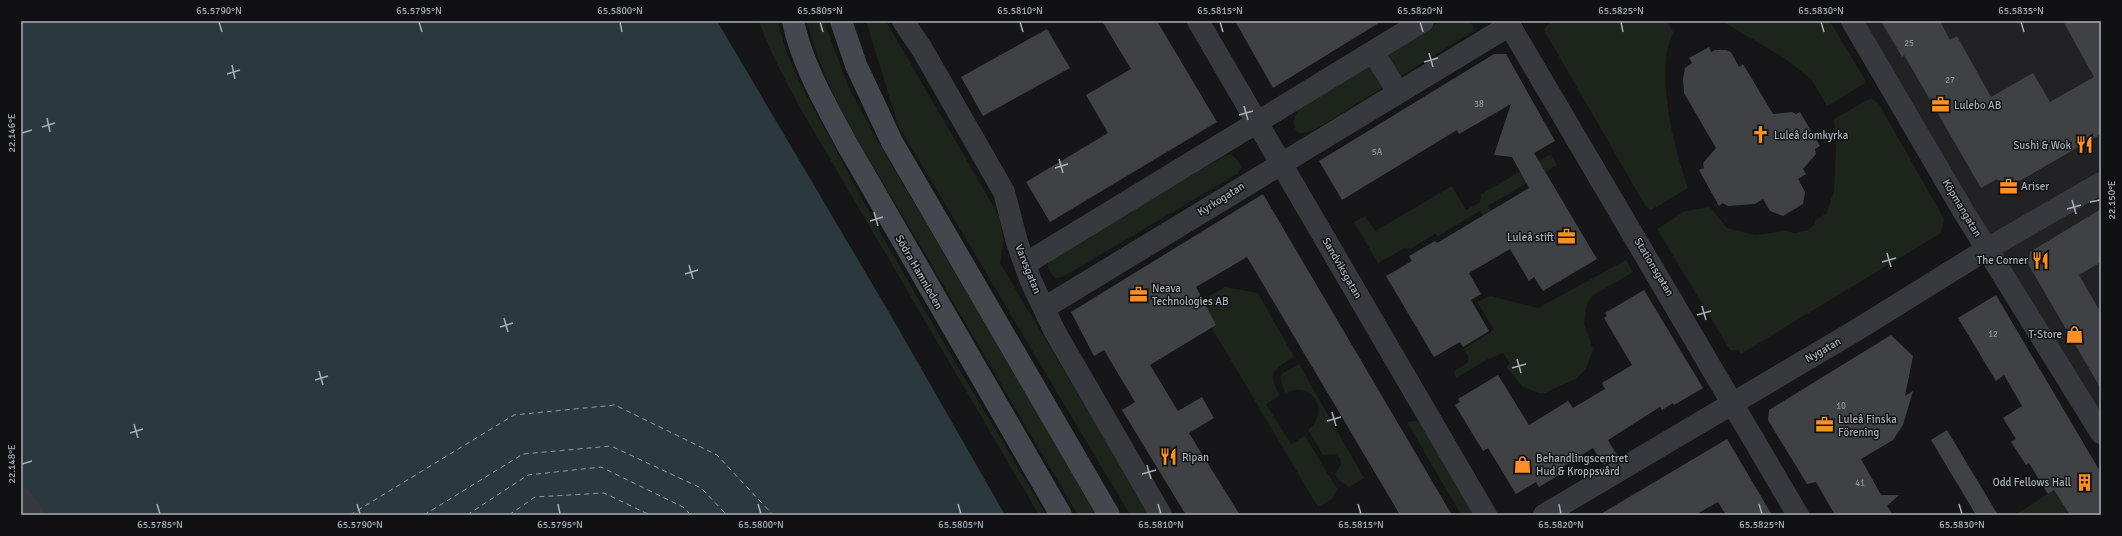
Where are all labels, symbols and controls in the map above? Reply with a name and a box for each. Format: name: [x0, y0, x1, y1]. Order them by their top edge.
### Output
text: 65.5790°N: [196, 5, 242, 17]
text: 65.5795°N: [396, 5, 442, 17]
text: 65.5800°N: [597, 5, 643, 17]
text: 65.5805°N: [797, 5, 843, 17]
text: 65.5810°N: [997, 5, 1043, 17]
text: 65.5815°N: [1197, 5, 1243, 17]
text: 65.5820°N: [1397, 5, 1443, 17]
text: 65.5825°N: [1598, 5, 1644, 17]
text: 65.5830°N: [1798, 5, 1844, 17]
text: 65.5835°N: [1998, 5, 2044, 17]
house number: 25: [1904, 38, 1914, 49]
house number: 27: [1945, 75, 1955, 86]
office icon: Lulebo AB: [1931, 95, 1951, 115]
house number: 38: [1474, 99, 1484, 110]
place label: Lulebo AB: [1954, 99, 2002, 112]
text: 22.146°E: [6, 113, 18, 153]
church icon: Luleå domkyrka: [1751, 125, 1771, 145]
place label: Luleå domkyrka: [1774, 129, 1849, 142]
restaurant icon: Sushi & Wok: [2074, 135, 2094, 155]
place label: Sushi & Wok: [2013, 139, 2071, 152]
house number: 5A: [1372, 147, 1383, 158]
office icon: Ariser: [1998, 176, 2018, 196]
street label: Köpmangatan: [1940, 177, 1984, 239]
street label: Kyrkogatan: [1195, 179, 1247, 219]
place label: Ariser: [2021, 180, 2049, 193]
text: 22.150°E: [2106, 180, 2118, 220]
office icon: Luleå stift: [1557, 227, 1577, 247]
place label: Luleå stift: [1507, 231, 1554, 244]
street label: Södra Hamnleden: [893, 233, 945, 311]
street label: Sandviksgatan: [1319, 235, 1365, 301]
street label: Stationsgatan: [1632, 236, 1676, 298]
street label: Varvsgatan: [1012, 242, 1044, 296]
restaurant icon: The Corner: [2031, 250, 2051, 270]
place label: The Corner: [1977, 254, 2028, 267]
place label: Neava Technologies AB: [1152, 282, 1229, 308]
office icon: Neava Technologies AB: [1129, 284, 1149, 304]
shop icon: T-Store: [2065, 324, 2085, 344]
place label: T-Store: [2028, 328, 2062, 341]
house number: 12: [1988, 329, 1998, 340]
street label: Nygatan: [1803, 335, 1843, 365]
house number: 10: [1836, 401, 1846, 412]
place label: Luleå Finska Förening: [1838, 413, 1897, 439]
office icon: Luleå Finska Förening: [1815, 415, 1835, 435]
text: 22.148°E: [6, 444, 18, 484]
restaurant icon: Ripan: [1159, 447, 1179, 467]
place label: Ripan: [1182, 451, 1209, 464]
place label: Behandlingscentret Hud & Kroppsvård: [1536, 452, 1628, 478]
shop icon: Behandlingscentret Hud & Kroppsvård: [1513, 454, 1533, 474]
building icon: Odd Fellows Hall: [2074, 472, 2094, 492]
place label: Odd Fellows Hall: [1992, 476, 2071, 489]
house number: 41: [1855, 478, 1865, 489]
text: 65.5785°N: [137, 519, 183, 531]
text: 65.5790°N: [337, 519, 383, 531]
text: 65.5795°N: [537, 519, 583, 531]
text: 65.5800°N: [738, 519, 784, 531]
text: 65.5805°N: [938, 519, 984, 531]
text: 65.5810°N: [1138, 519, 1184, 531]
text: 65.5815°N: [1338, 519, 1384, 531]
text: 65.5820°N: [1538, 519, 1584, 531]
text: 65.5825°N: [1739, 519, 1785, 531]
text: 65.5830°N: [1939, 519, 1985, 531]

